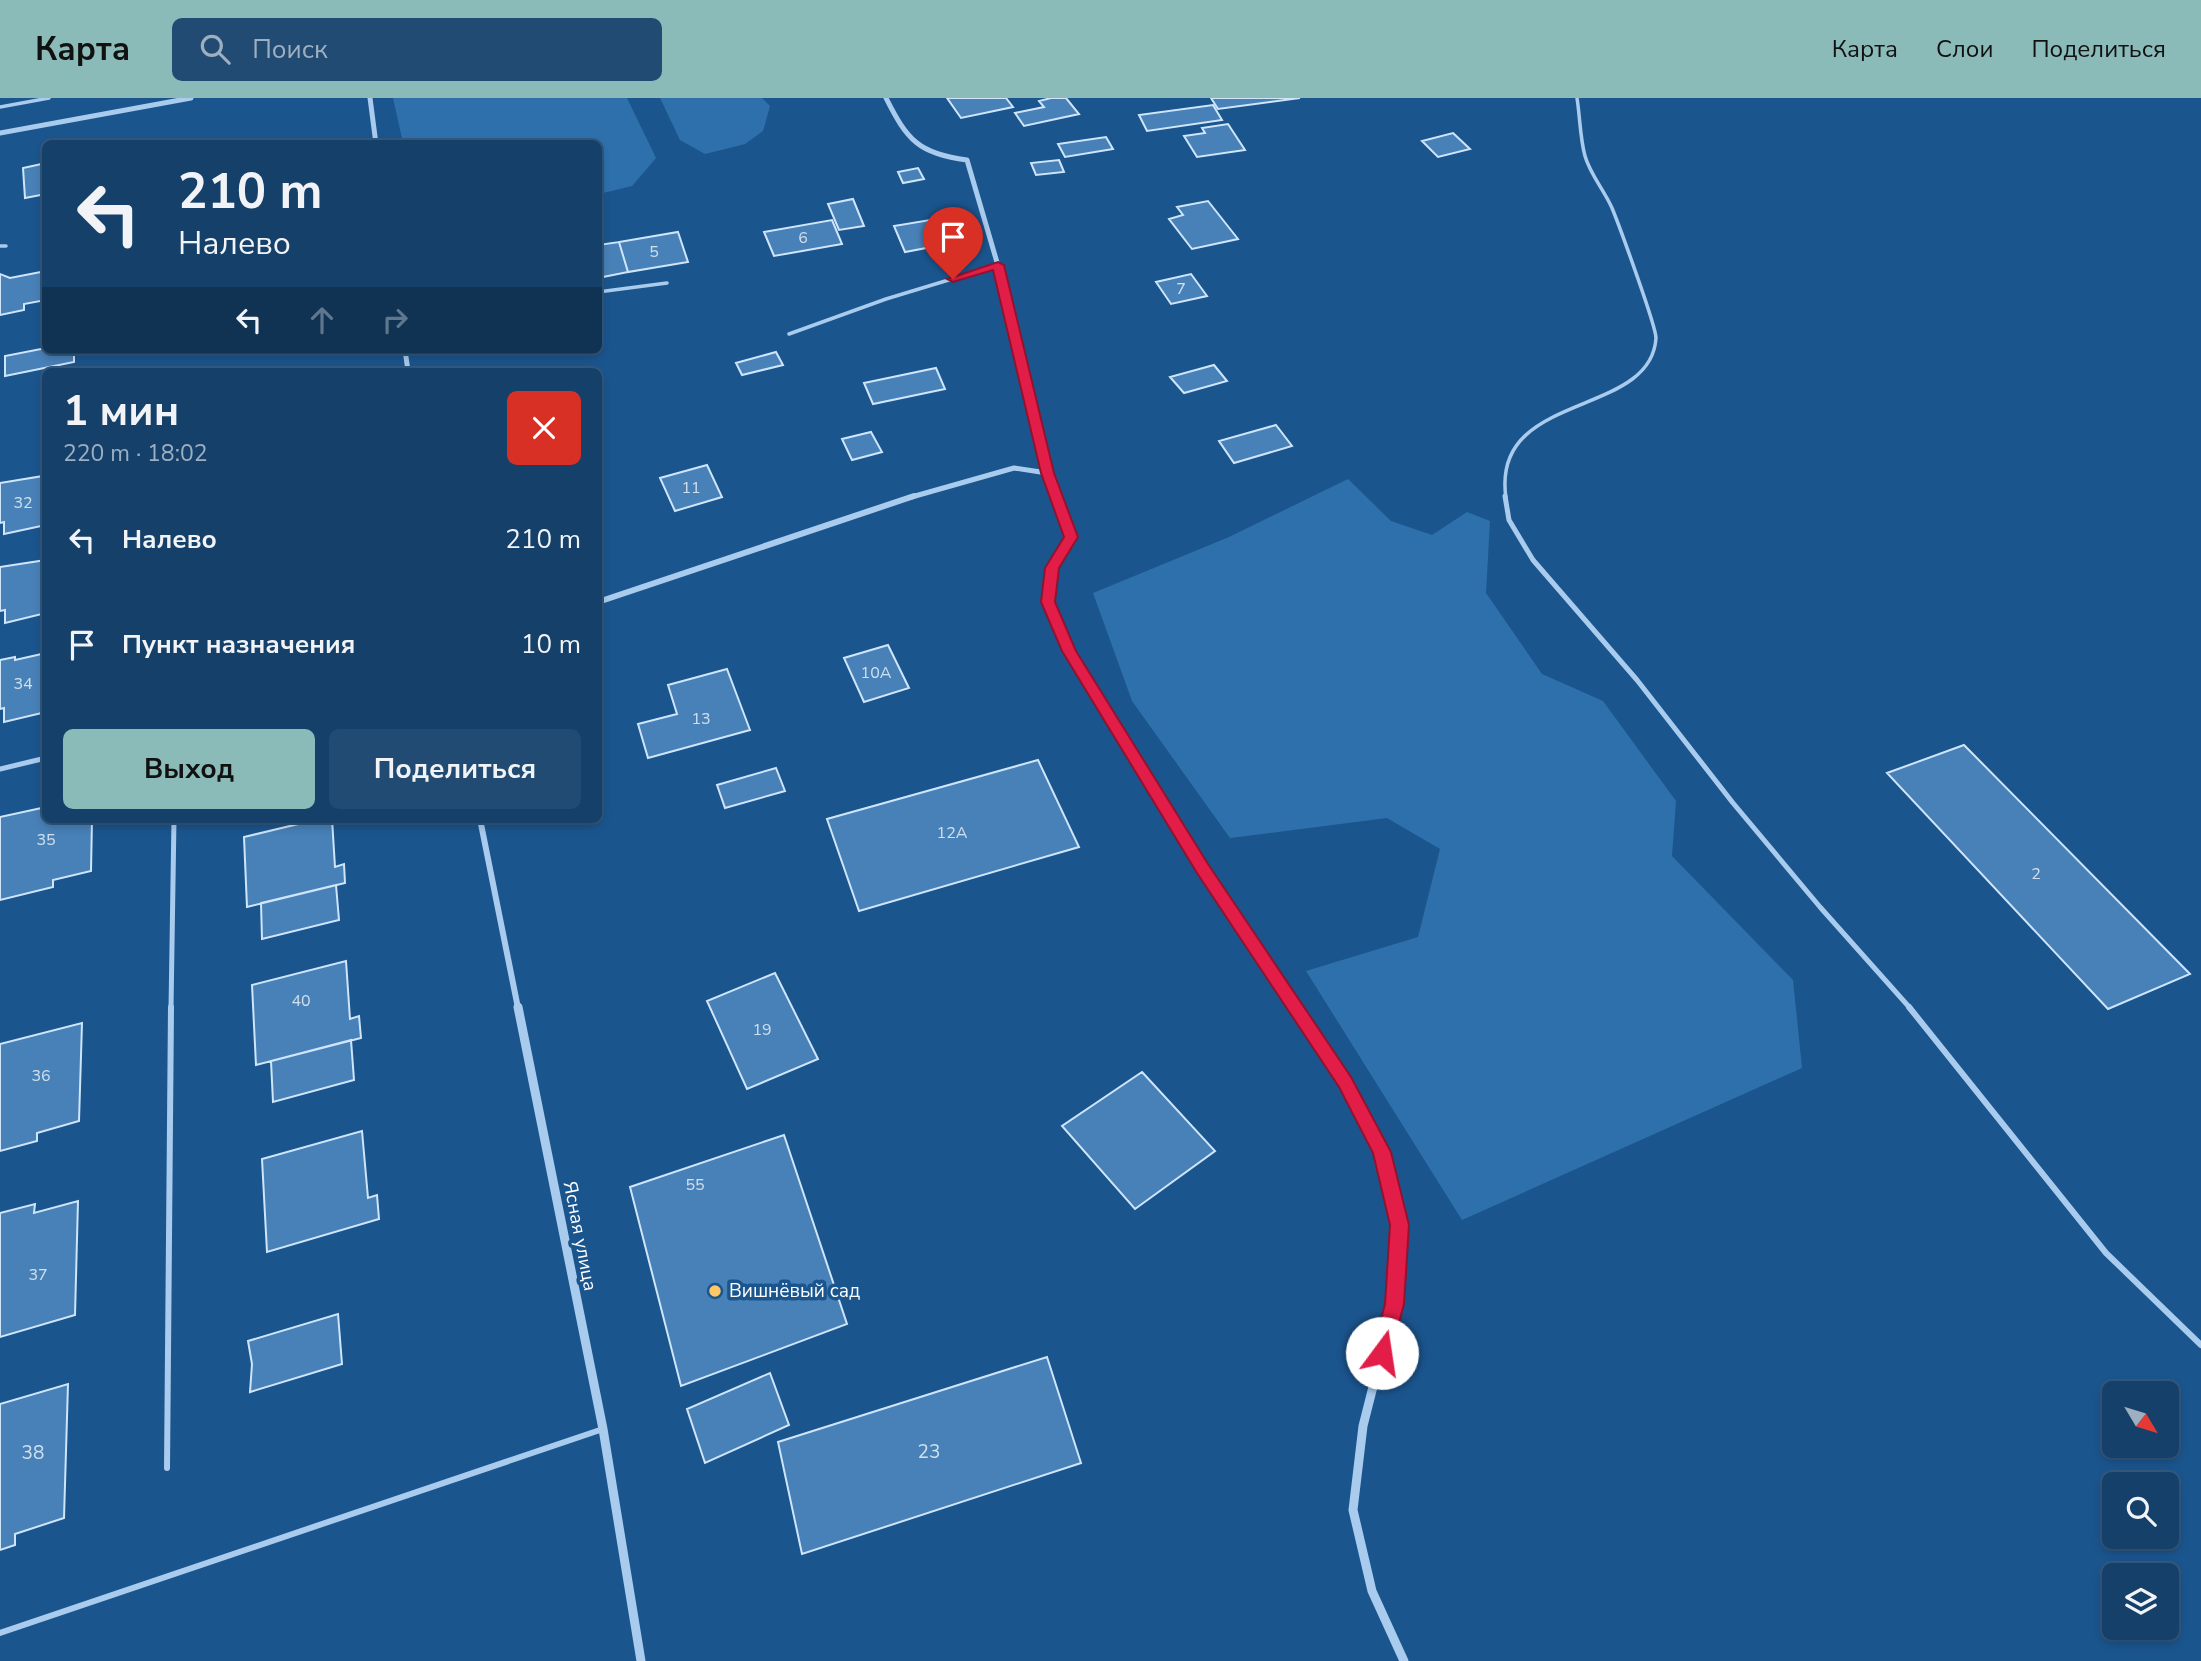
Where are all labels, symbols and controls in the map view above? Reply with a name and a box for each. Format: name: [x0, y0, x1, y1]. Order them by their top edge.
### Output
search box: [172, 18, 662, 81]
text: Карта: [35, 27, 130, 72]
icon: search: [196, 30, 234, 68]
text: Поиск: [252, 32, 328, 67]
text: Карта: [1832, 33, 1898, 65]
text: Слои: [1936, 33, 1993, 65]
text: Поделиться: [2031, 33, 2166, 65]
text: 210 m: [178, 158, 322, 225]
icon: left: [63, 168, 154, 259]
pin: [923, 207, 983, 279]
icon: arrive: [934, 218, 972, 256]
text: Налево: [178, 222, 291, 265]
house number: 6: [798, 227, 808, 249]
house number: 5: [649, 241, 659, 263]
house number: 7: [1176, 278, 1186, 300]
icon: left: [230, 301, 268, 339]
icon: ahead: [303, 301, 341, 339]
icon: right: [376, 301, 414, 339]
text: 1 мин: [63, 383, 179, 440]
button: close: [507, 391, 581, 465]
text: 220 m · 18:02: [63, 438, 208, 469]
house number: 11: [681, 477, 701, 499]
house number: 32: [13, 492, 33, 514]
icon: left: [63, 521, 101, 559]
text: Налево: [122, 522, 217, 557]
text: 210 m: [505, 522, 581, 557]
icon: arrive: [63, 626, 101, 664]
text: Пункт назначения: [122, 627, 355, 662]
text: 10 m: [521, 627, 581, 662]
house number: 10А: [861, 662, 892, 684]
house number: 34: [13, 673, 33, 695]
house number: 13: [691, 708, 711, 730]
button: Выход: [63, 729, 315, 809]
button: Поделиться: [329, 729, 581, 809]
house number: 12А: [937, 822, 968, 844]
house number: 35: [36, 829, 56, 851]
house number: 2: [2031, 863, 2041, 885]
house number: 40: [291, 990, 311, 1012]
house number: 19: [752, 1019, 772, 1041]
house number: 36: [31, 1065, 51, 1087]
house number: 55: [685, 1174, 705, 1196]
street label: Ясная улица: [557, 1179, 603, 1293]
house number: 37: [28, 1264, 48, 1286]
place label: Вишнёвый сад: [729, 1278, 860, 1304]
marker: Вишнёвый сад: [707, 1283, 723, 1299]
position arrow: [1345, 1316, 1419, 1390]
north arrow: [2102, 1381, 2179, 1458]
map controls: [2102, 1381, 2179, 1640]
house number: 23: [918, 1439, 940, 1465]
house number: 38: [22, 1440, 44, 1466]
button: search: [2102, 1472, 2179, 1549]
button: layers: [2102, 1563, 2179, 1640]

